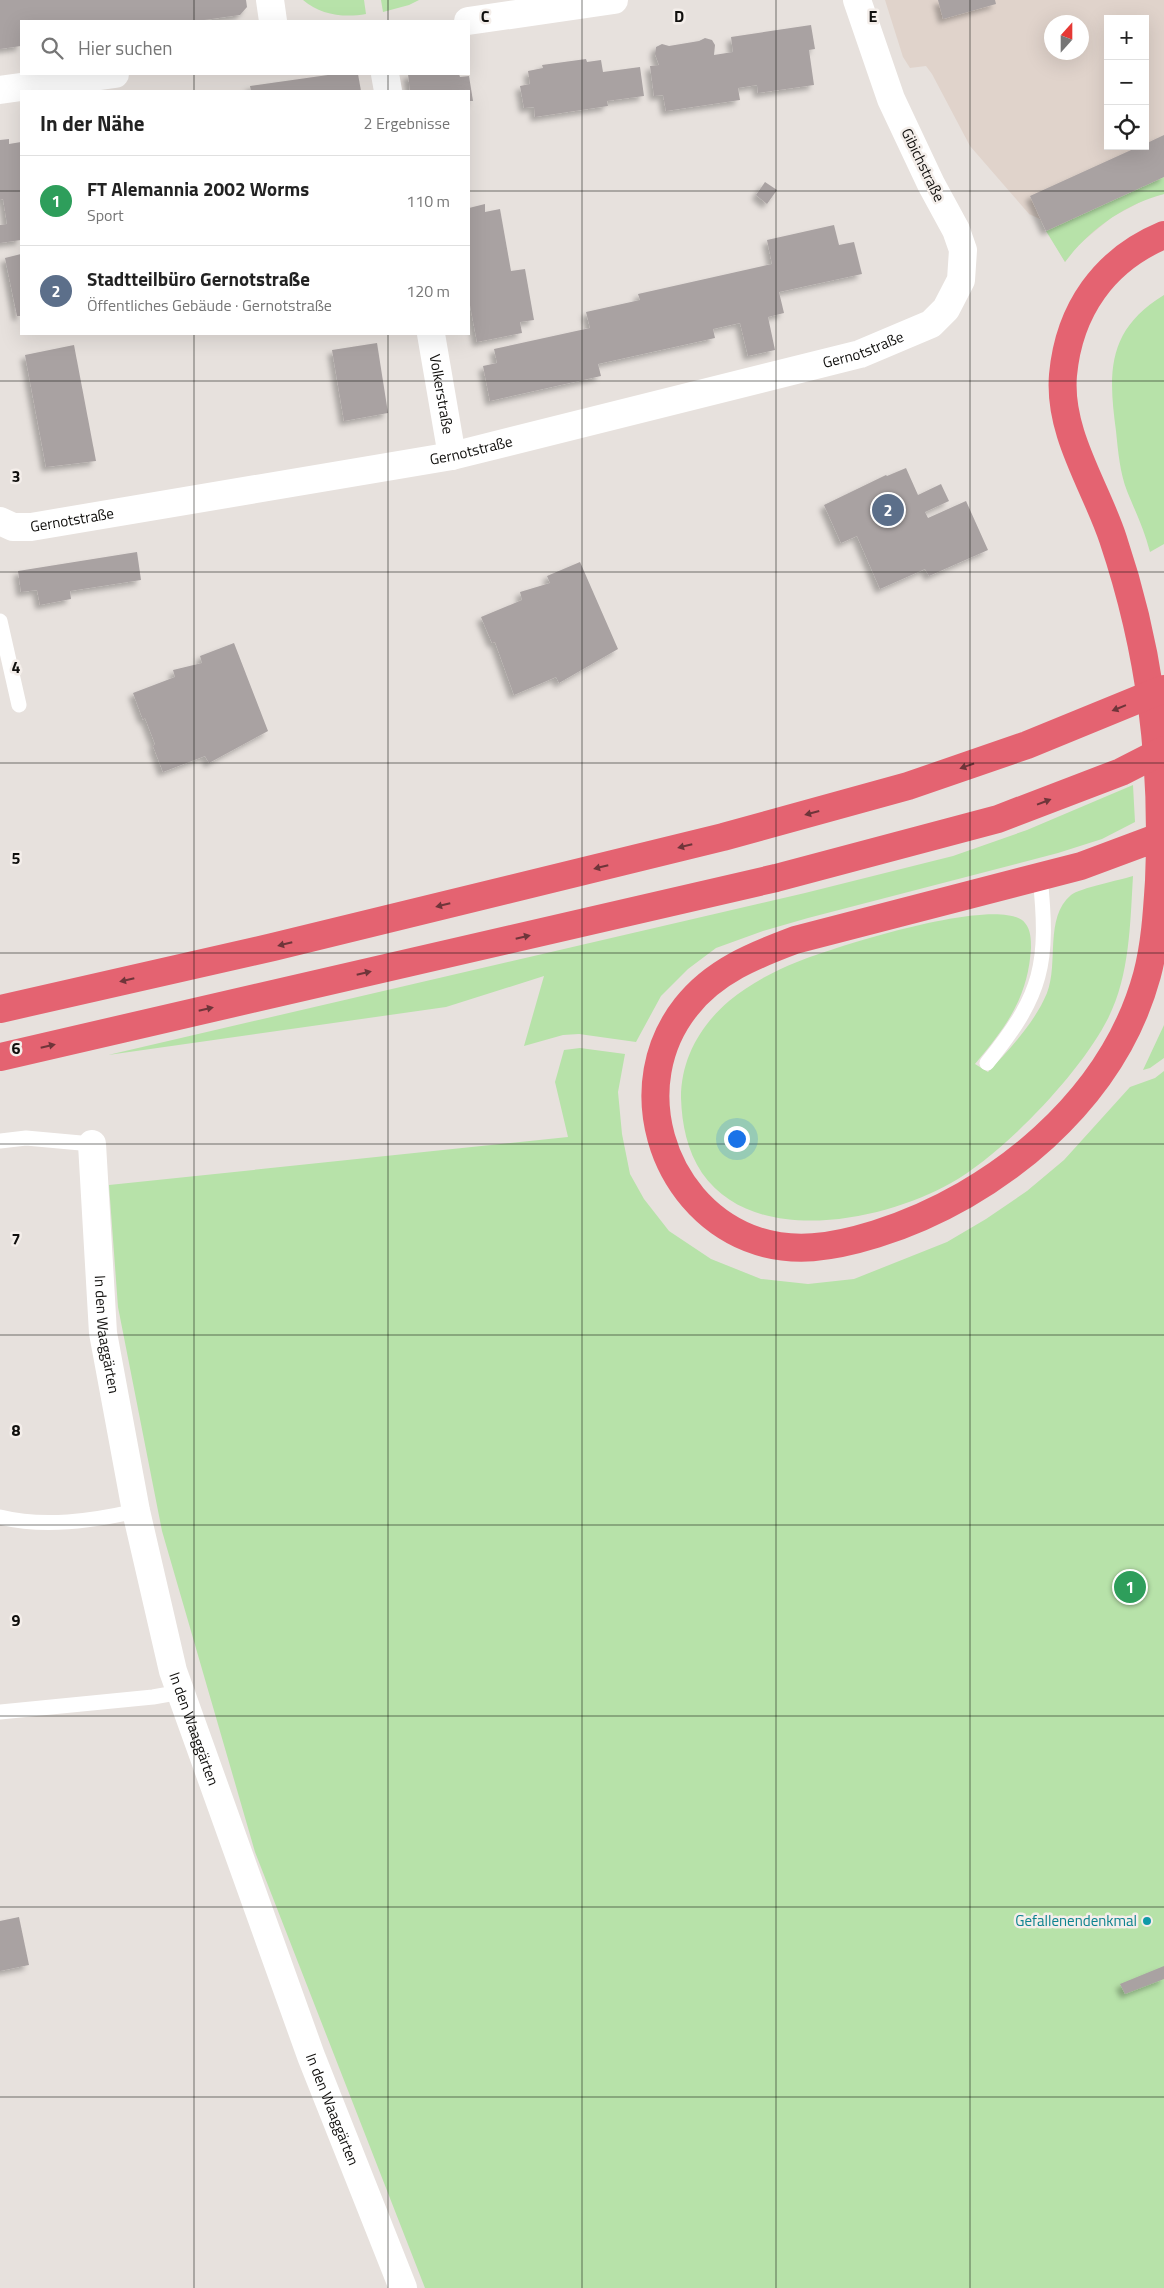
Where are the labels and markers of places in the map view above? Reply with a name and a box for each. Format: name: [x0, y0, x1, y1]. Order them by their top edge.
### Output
pin: 2: [872, 491, 904, 529]
pin: 1: [1114, 1568, 1146, 1606]
place label: Gefallenendenkmal: [1015, 1909, 1137, 1932]
marker: Gefallenendenkmal: [1141, 1915, 1153, 1927]

